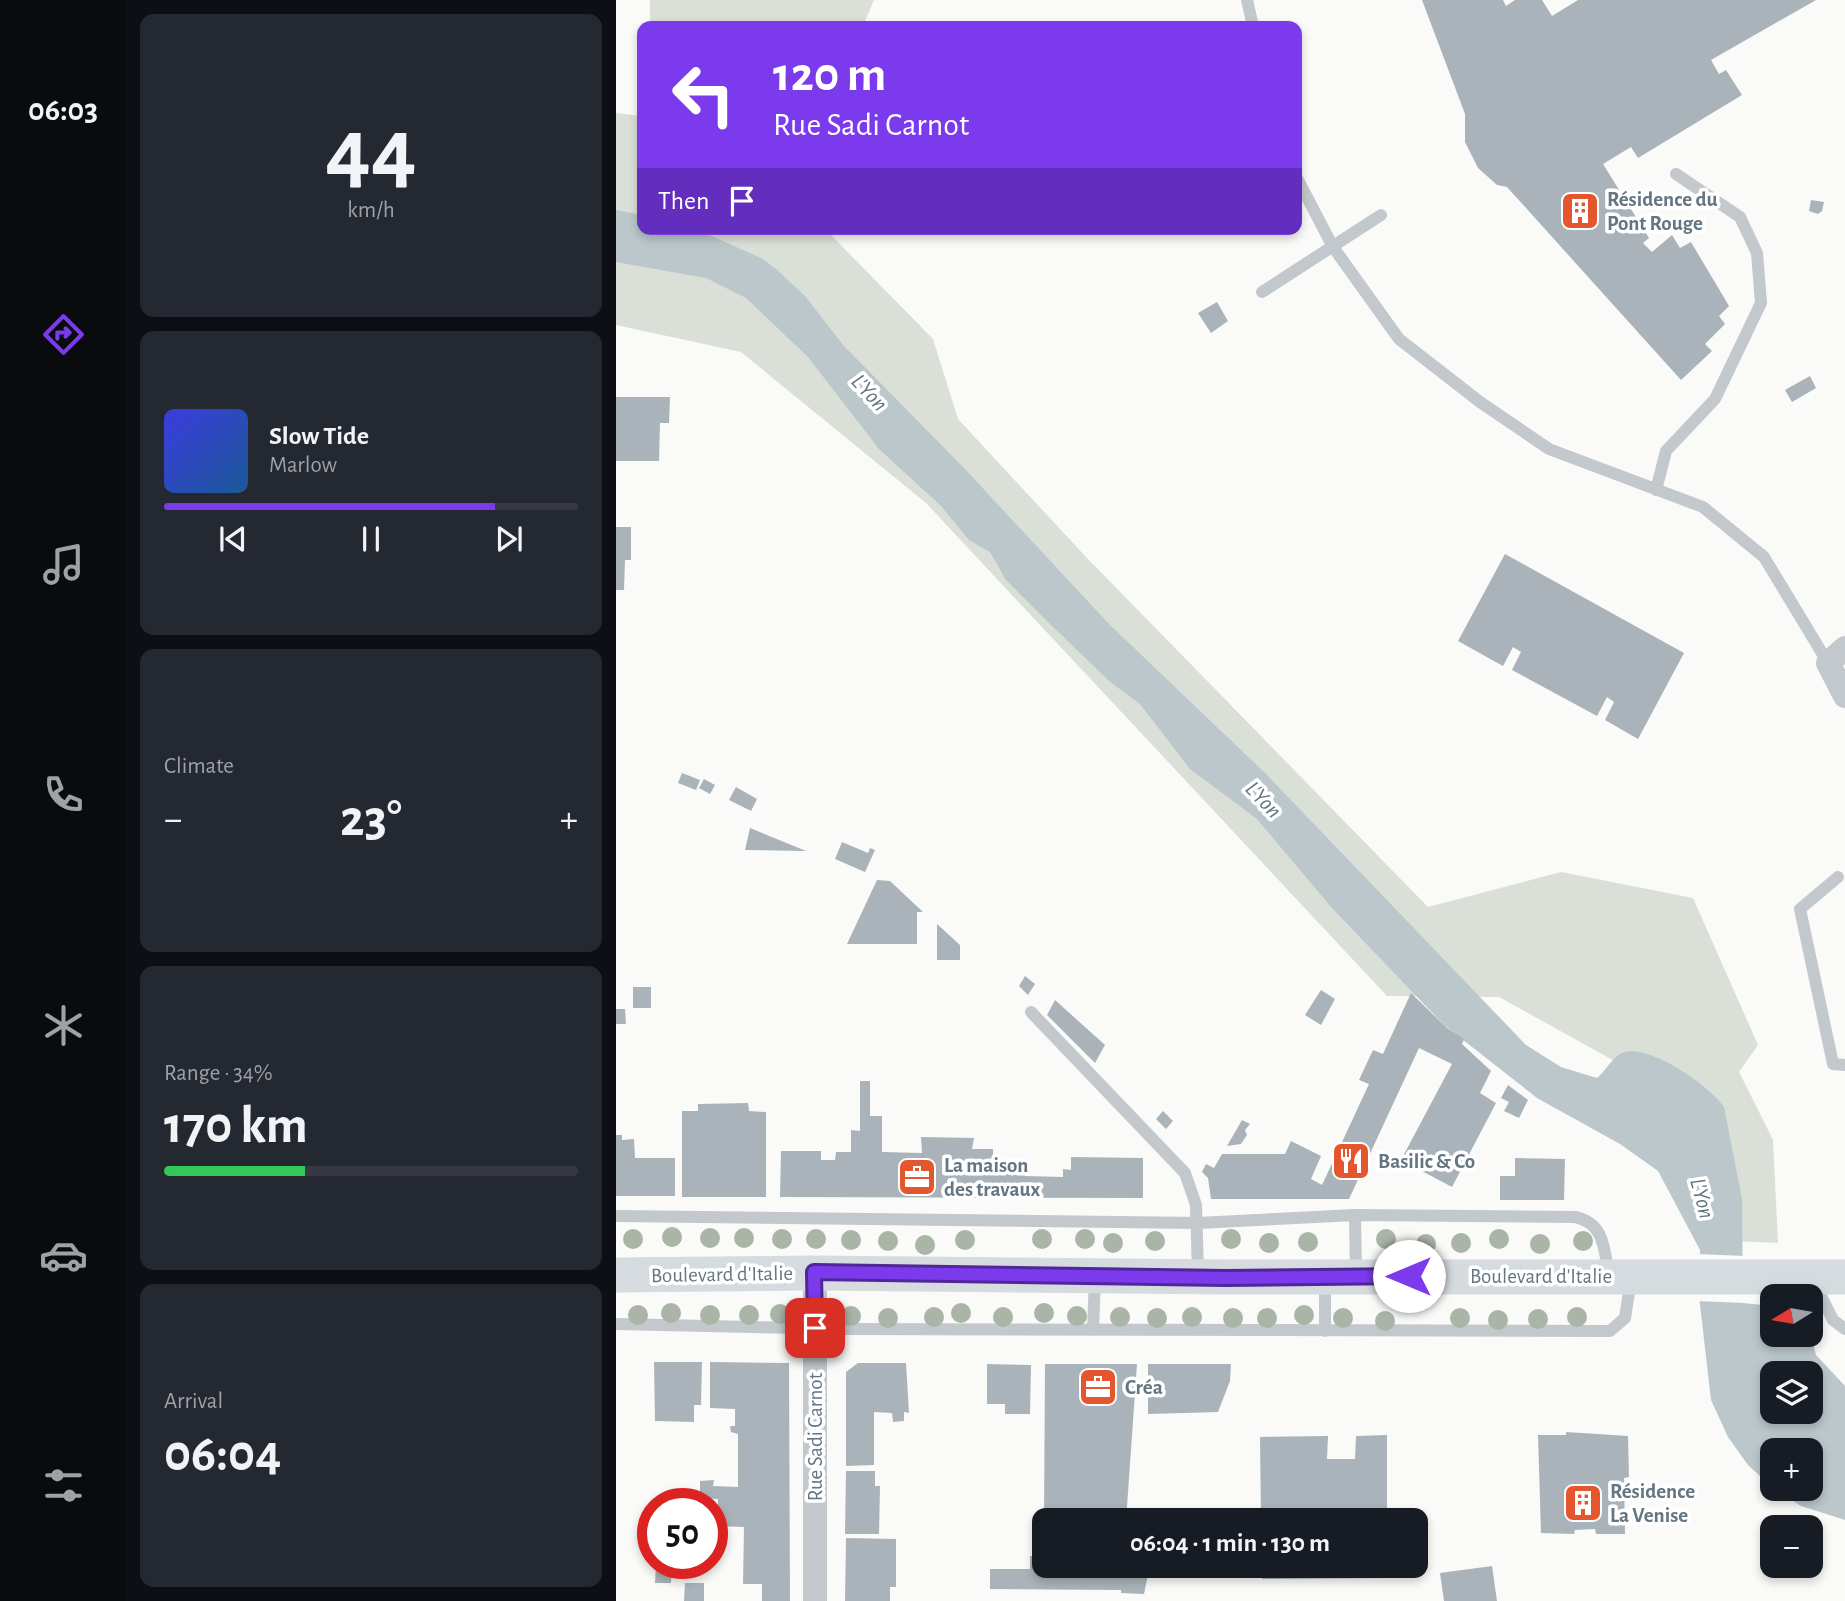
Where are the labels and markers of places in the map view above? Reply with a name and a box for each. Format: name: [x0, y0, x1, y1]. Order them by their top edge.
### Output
place label: Résidence du Pont Rouge: [1607, 189, 1717, 234]
building icon: Résidence du Pont Rouge: [1559, 190, 1601, 232]
restaurant icon: Basilic & Co: [1330, 1140, 1372, 1182]
place label: Basilic & Co: [1378, 1151, 1475, 1172]
place label: La maison des travaux: [944, 1155, 1040, 1200]
office icon: La maison des travaux: [896, 1156, 938, 1198]
pin: [785, 1298, 845, 1358]
office icon: Créa: [1077, 1366, 1119, 1408]
place label: Créa: [1125, 1377, 1163, 1398]
place label: Résidence La Venise: [1610, 1481, 1695, 1526]
building icon: Résidence La Venise: [1562, 1482, 1604, 1524]

